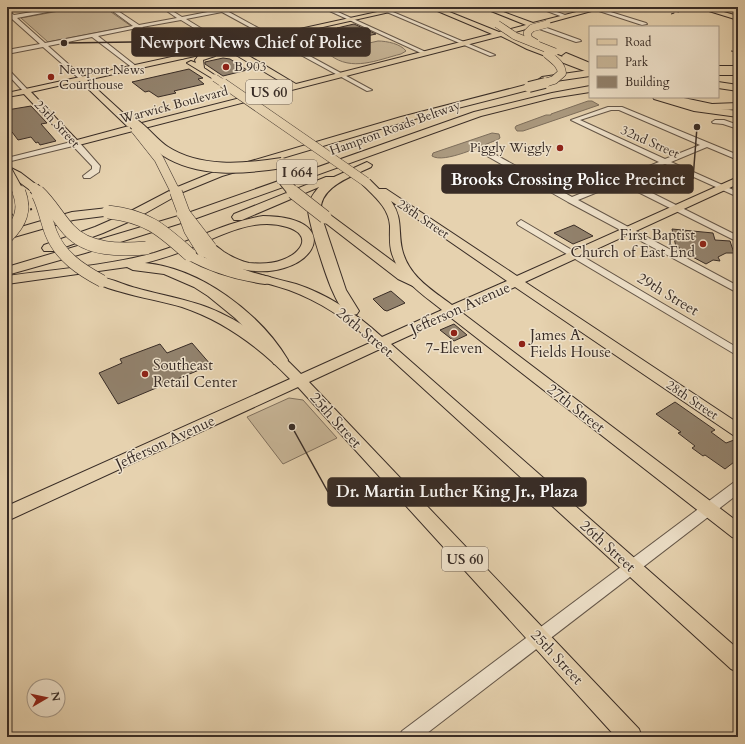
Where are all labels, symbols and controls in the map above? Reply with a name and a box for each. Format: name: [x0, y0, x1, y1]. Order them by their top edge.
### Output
legend: [589, 26, 719, 98]
callout: Newport News Chief of Police: [132, 28, 370, 56]
text: Newport News Chief of Police: [140, 32, 362, 54]
text: Road: [625, 34, 652, 50]
text: Park: [625, 54, 649, 70]
place label: B 903: [234, 58, 266, 76]
place label: Newport News Courthouse: [59, 61, 144, 94]
marker: B 903: [221, 62, 231, 72]
marker: Newport News Courthouse: [46, 72, 56, 82]
text: Building: [625, 74, 670, 90]
road number: US 60: [246, 80, 292, 104]
street label: Warwick Boulevard: [117, 82, 230, 128]
street label: 25th Street: [30, 96, 84, 152]
street label: Hampton Roads Beltway: [327, 96, 463, 160]
street label: 32nd Street: [618, 121, 682, 163]
place label: Piggly Wiggly: [470, 139, 552, 157]
marker: Piggly Wiggly: [555, 143, 565, 153]
road number: I 664: [277, 160, 317, 184]
callout: Brooks Crossing Police Precinct: [442, 165, 693, 193]
text: Brooks Crossing Police Precinct: [451, 169, 686, 191]
street label: 28th Street: [393, 195, 453, 243]
place label: First Baptist Church of East End: [570, 225, 695, 262]
marker: First Baptist Church of East End: [698, 239, 708, 249]
street label: 29th Street: [634, 268, 703, 320]
street label: Jefferson Avenue: [405, 277, 513, 340]
street label: 26th Street: [332, 303, 398, 361]
place label: James A. Fields House: [528, 325, 611, 362]
marker: 7-Eleven: [449, 328, 459, 338]
place label: 7-Eleven: [425, 338, 483, 358]
marker: James A. Fields House: [517, 339, 527, 349]
place label: Southeast Retail Center: [153, 355, 238, 392]
marker: Southeast Retail Center: [140, 369, 150, 379]
street label: 28th Street: [662, 376, 722, 424]
street label: 27th Street: [543, 379, 609, 437]
street label: 25th Street: [306, 388, 367, 452]
street label: Jefferson Avenue: [110, 410, 218, 475]
callout: Dr. Martin Luther King Jr., Plaza: [328, 478, 586, 506]
text: Dr. Martin Luther King Jr., Plaza: [336, 481, 578, 503]
street label: 26th Street: [576, 516, 640, 577]
road number: US 60: [442, 547, 488, 571]
street label: 25th Street: [526, 625, 588, 689]
north arrow: [26, 678, 66, 718]
text: N: [47, 691, 64, 703]

